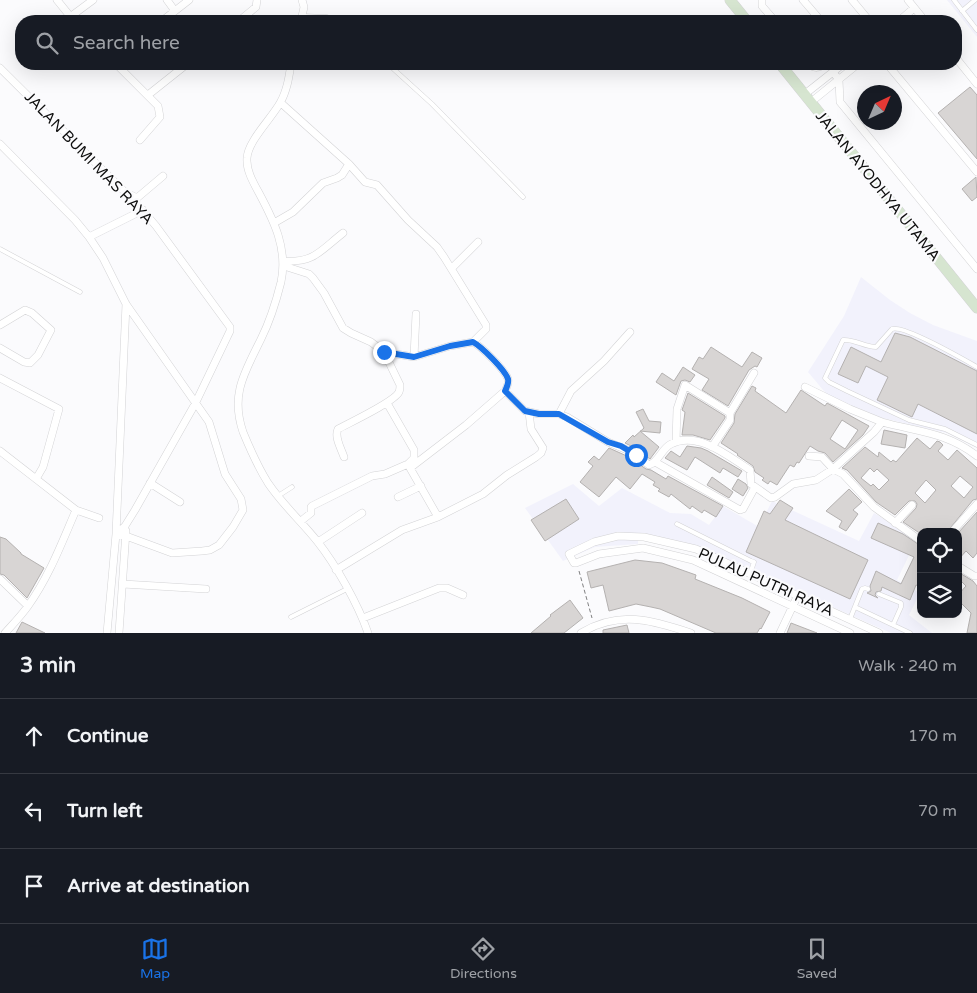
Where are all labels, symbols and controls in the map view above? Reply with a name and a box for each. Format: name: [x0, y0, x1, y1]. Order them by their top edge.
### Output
search box: [15, 15, 962, 70]
icon: search: [33, 29, 61, 57]
text: Search here: [73, 32, 180, 54]
north arrow: [857, 85, 902, 130]
street label: JALAN BUMI MAS RAYA: [21, 88, 157, 228]
street label: JALAN AYODHYA UTAMA: [812, 107, 944, 265]
route end: [373, 341, 396, 364]
route start: [625, 444, 648, 467]
map controls: [917, 528, 962, 618]
button: locate: [917, 528, 962, 573]
street label: PULAU PUTRI RAYA: [696, 544, 836, 620]
button: layers: [917, 573, 962, 618]
text: 3 min: [20, 653, 76, 678]
text: Walk · 240 m: [858, 656, 957, 676]
icon: ahead: [20, 722, 48, 750]
text: Continue: [67, 725, 149, 747]
text: 170 m: [908, 726, 957, 746]
icon: left: [20, 797, 48, 825]
text: Turn left: [67, 800, 143, 822]
text: 70 m: [918, 801, 957, 821]
icon: arrive: [20, 872, 48, 900]
text: Arrive at destination: [67, 875, 250, 897]
tab: Map: [140, 935, 170, 982]
tab: Directions: [450, 935, 517, 982]
tab: Saved: [797, 935, 837, 982]

